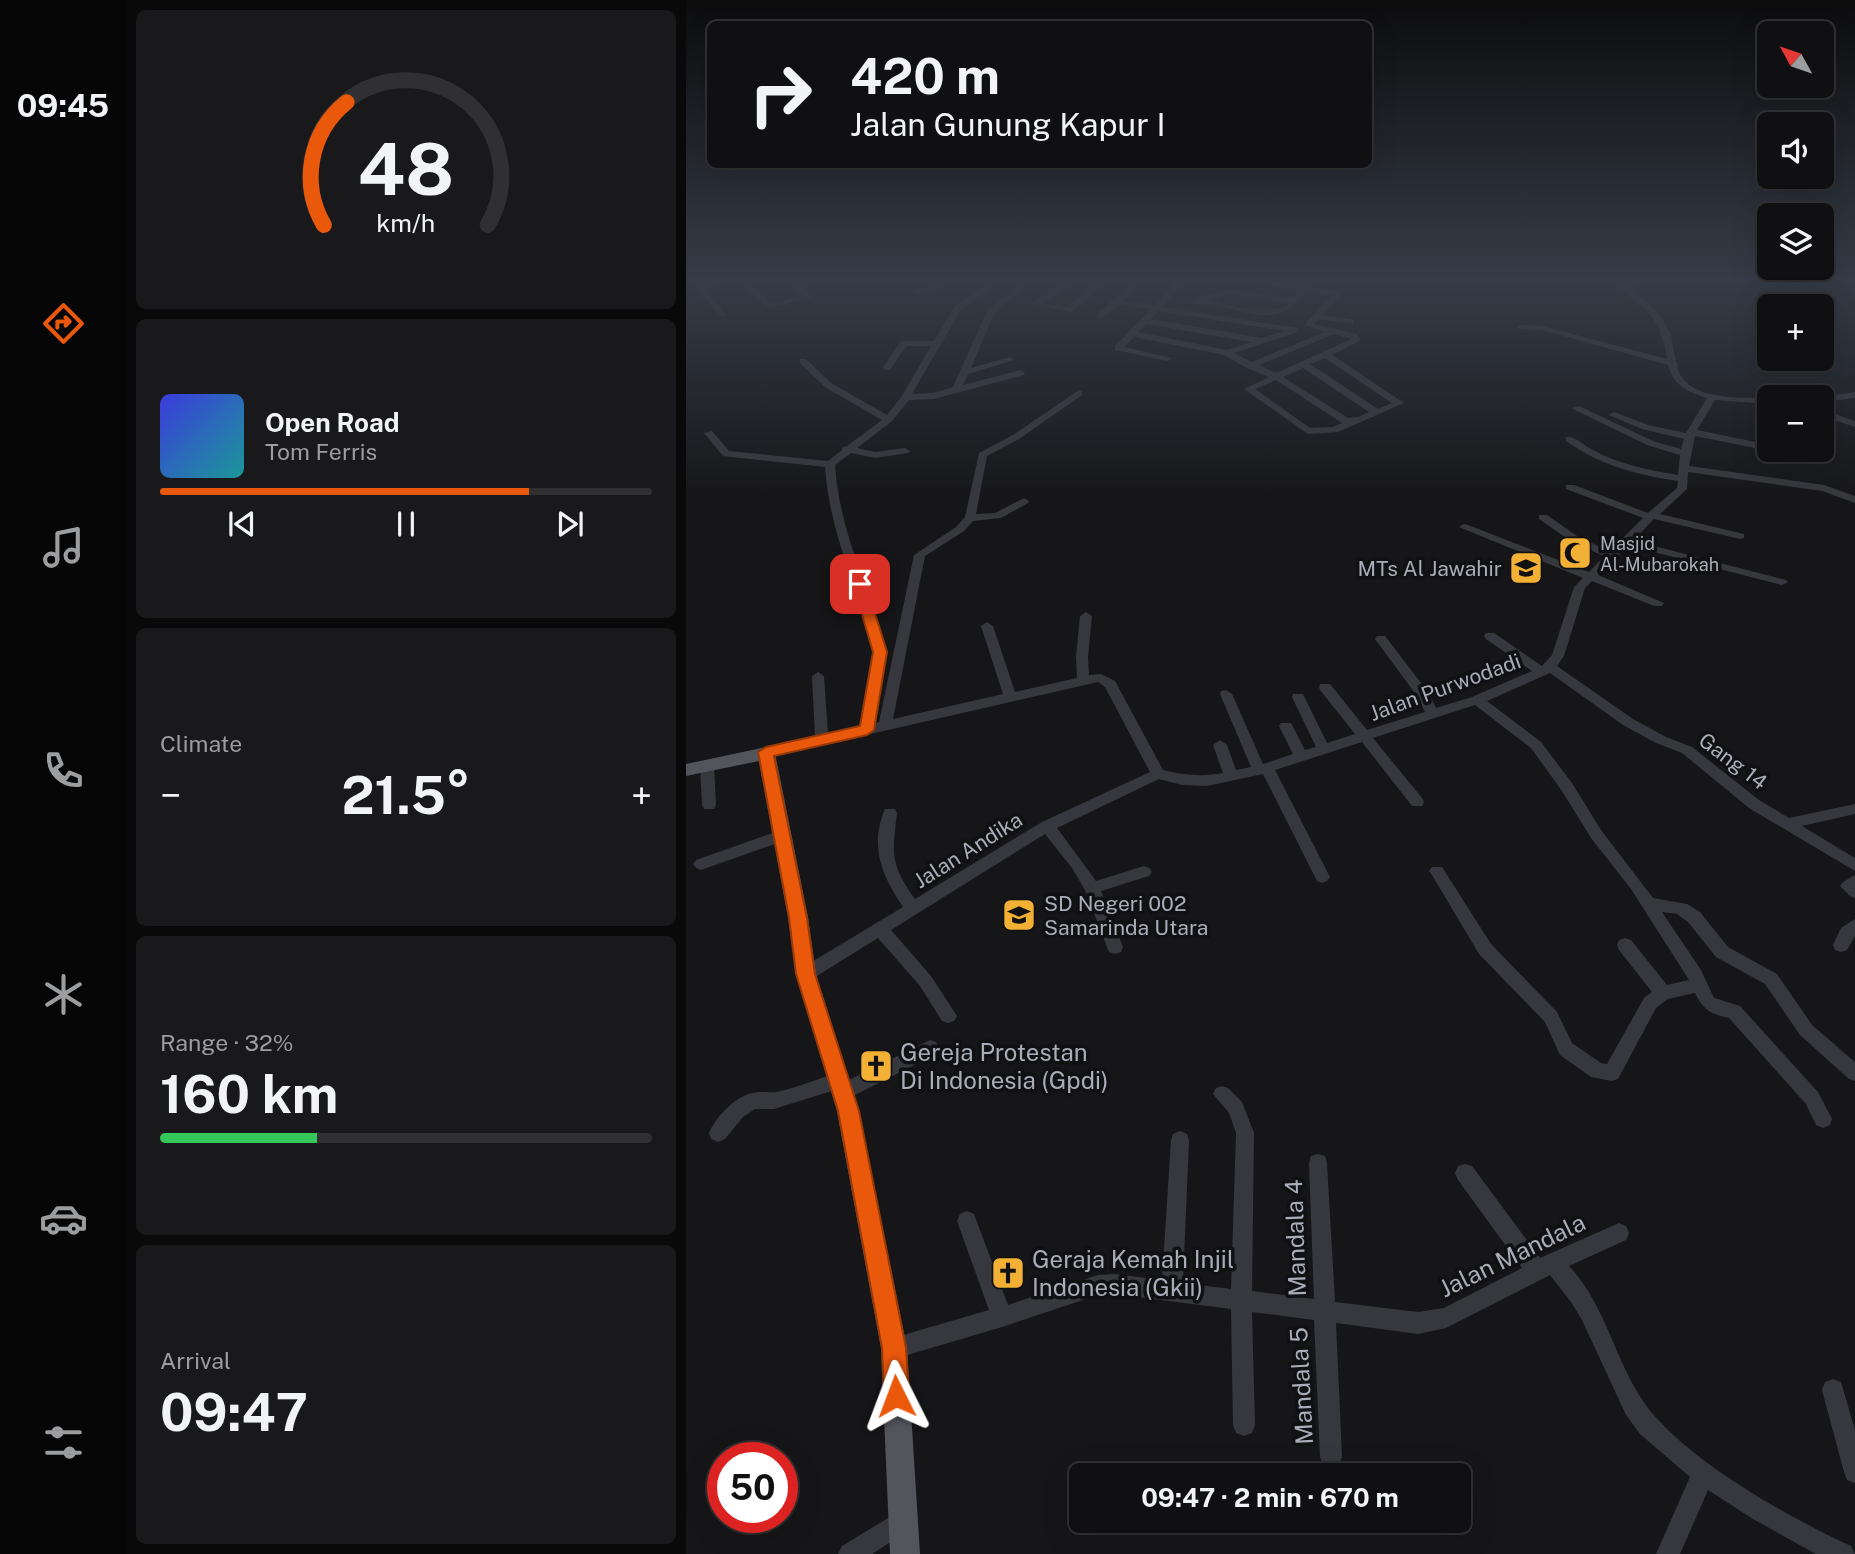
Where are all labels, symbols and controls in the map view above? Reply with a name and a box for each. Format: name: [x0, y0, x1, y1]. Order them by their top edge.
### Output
north arrow: [1757, 21, 1834, 98]
map controls: [1757, 21, 1834, 462]
text: 420 m: [850, 47, 1000, 105]
icon: right: [735, 49, 826, 140]
text: 09:45: [17, 87, 109, 124]
text: Jalan Gunung Kapur I: [850, 106, 1166, 143]
button: sound: [1757, 112, 1834, 189]
text: 48: [358, 127, 454, 212]
button: layers: [1757, 203, 1834, 280]
text: km/h: [377, 208, 435, 238]
button: +: [1757, 294, 1834, 371]
icon: directions: [39, 299, 88, 348]
button: −: [1757, 385, 1834, 462]
text: Open Road: [265, 407, 400, 438]
text: Tom Ferris: [265, 438, 377, 465]
icon: previous: [223, 505, 261, 543]
icon: pause: [387, 505, 425, 543]
icon: next: [551, 505, 589, 543]
icon: music: [39, 523, 88, 572]
place label: Masjid Al-Mubarokah: [1600, 533, 1719, 575]
mosque icon: Masjid Al-Mubarokah: [1556, 534, 1594, 572]
school or university icon: MTs Al Jawahir: [1507, 549, 1545, 587]
pin: [830, 554, 890, 614]
place label: MTs Al Jawahir: [1357, 556, 1502, 581]
icon: arrive: [841, 565, 879, 603]
street label: Jalan Purwodadi: [1366, 648, 1524, 726]
street label: Gang 14: [1694, 727, 1772, 795]
text: Climate: [160, 730, 242, 757]
icon: phone: [39, 746, 88, 795]
text: 21.5°: [341, 765, 471, 826]
text: −: [160, 773, 181, 818]
text: +: [631, 773, 652, 818]
street label: Jalan Andika: [909, 807, 1027, 893]
place label: SD Negeri 002 Samarinda Utara: [1044, 891, 1208, 940]
school or university icon: SD Negeri 002 Samarinda Utara: [1000, 896, 1038, 934]
icon: climate: [39, 970, 88, 1019]
text: Range · 32%: [160, 1029, 293, 1056]
place label: Gereja Protestan Di Indonesia (Gpdi): [900, 1038, 1108, 1094]
church icon: Gereja Protestan Di Indonesia (Gpdi): [857, 1047, 895, 1085]
text: 160 km: [160, 1064, 338, 1125]
street label: Mandala 4: [1279, 1179, 1311, 1297]
icon: car: [39, 1194, 88, 1243]
street label: Jalan Mandala: [1434, 1208, 1590, 1302]
place label: Geraja Kemah Injil Indonesia (Gkii): [1032, 1245, 1234, 1301]
church icon: Geraja Kemah Injil Indonesia (Gkii): [989, 1254, 1027, 1292]
street label: Mandala 5: [1284, 1327, 1318, 1445]
text: Arrival: [160, 1347, 231, 1374]
position arrow: [859, 1359, 933, 1433]
text: 09:47: [160, 1382, 308, 1443]
icon: filters: [39, 1418, 88, 1467]
speed limit sign: 50: [707, 1442, 798, 1533]
text: 09:47 · 2 min · 670 m: [1141, 1482, 1399, 1513]

